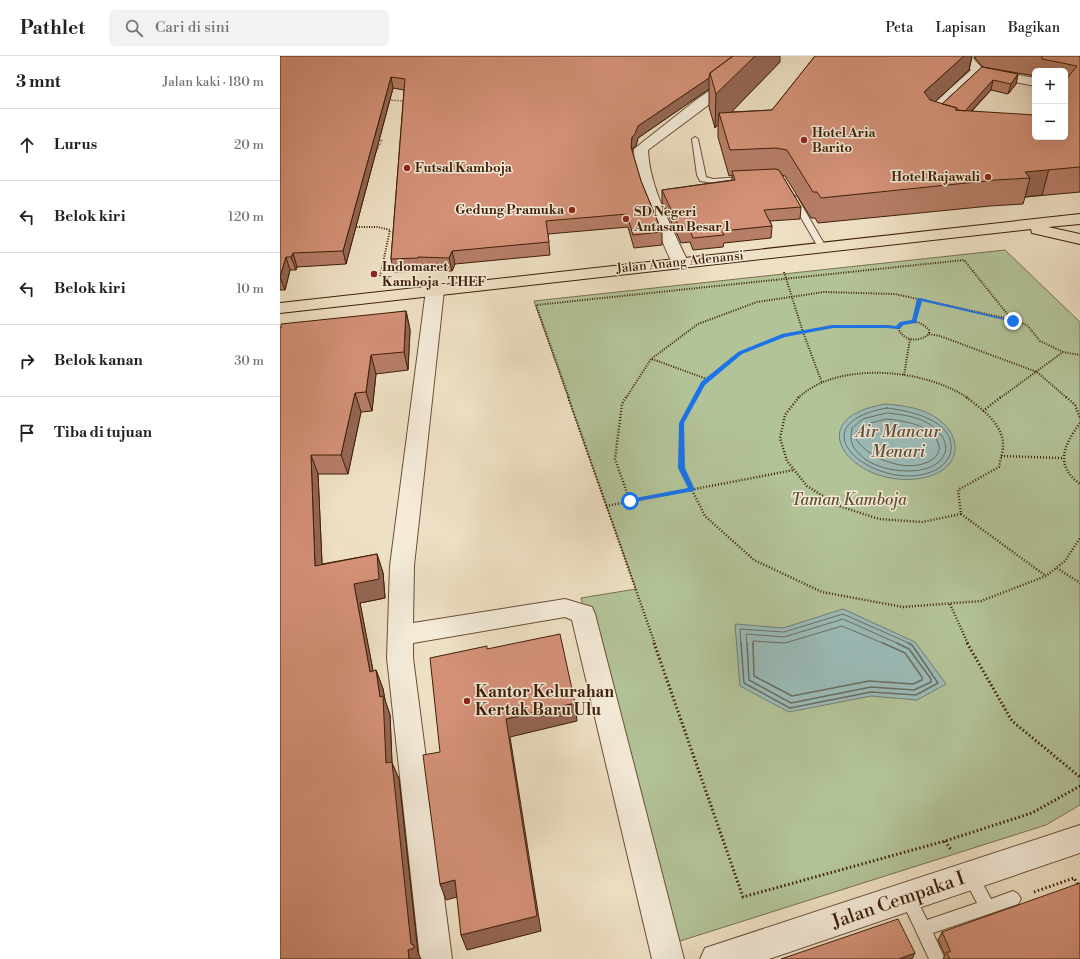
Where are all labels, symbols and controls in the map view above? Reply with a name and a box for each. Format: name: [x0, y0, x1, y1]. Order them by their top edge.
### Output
search box: [109, 10, 389, 46]
text: Pathlet: [20, 16, 85, 40]
icon: search: [123, 17, 145, 39]
text: Cari di sini: [155, 18, 230, 37]
text: Peta: [885, 19, 913, 37]
text: Lapisan: [935, 19, 986, 37]
text: Bagikan: [1008, 19, 1060, 37]
map controls: [1032, 68, 1068, 140]
button: +: [1032, 68, 1068, 104]
text: 3 mnt: [16, 71, 61, 93]
text: Jalan kaki · 180 m: [163, 74, 264, 90]
button: −: [1032, 104, 1068, 140]
place label: Hotel Aria Barito: [812, 125, 876, 156]
icon: ahead: [16, 134, 38, 156]
text: Lurus: [54, 135, 97, 154]
marker: Hotel Aria Barito: [799, 135, 809, 145]
text: 20 m: [234, 137, 264, 153]
place label: Futsal Kamboja: [415, 160, 513, 176]
marker: Futsal Kamboja: [402, 163, 412, 173]
place label: Hotel Rajawali: [891, 169, 980, 185]
marker: Hotel Rajawali: [983, 172, 993, 182]
place label: Gedung Pramuka: [455, 202, 565, 218]
place label: SD Negeri Antasan Besar 1: [633, 204, 731, 235]
marker: Gedung Pramuka: [567, 205, 577, 215]
icon: left: [16, 206, 38, 228]
text: Belok kiri: [54, 207, 125, 226]
text: 120 m: [228, 209, 264, 225]
marker: SD Negeri Antasan Besar 1: [621, 214, 631, 224]
street label: Jalan Anang Adenansi: [614, 247, 745, 277]
place label: Indomaret Kamboja - THEF: [382, 259, 486, 290]
marker: Indomaret Kamboja - THEF: [369, 269, 379, 279]
icon: left: [16, 278, 38, 300]
text: Belok kiri: [54, 279, 125, 298]
text: 10 m: [236, 281, 264, 297]
route end: [1004, 312, 1022, 330]
icon: right: [16, 350, 38, 372]
text: Belok kanan: [54, 351, 143, 370]
text: 30 m: [234, 353, 264, 369]
water label: Air Mancur Menari: [854, 421, 941, 463]
icon: arrive: [16, 422, 38, 444]
text: Tiba di tujuan: [54, 423, 152, 442]
park label: Taman Kamboja: [791, 490, 907, 510]
route start: [621, 492, 639, 510]
place label: Kantor Kelurahan Kertak Baru Ulu: [475, 682, 614, 720]
marker: Kantor Kelurahan Kertak Baru Ulu: [462, 696, 472, 706]
street label: Jalan Cempaka I: [827, 866, 968, 934]

